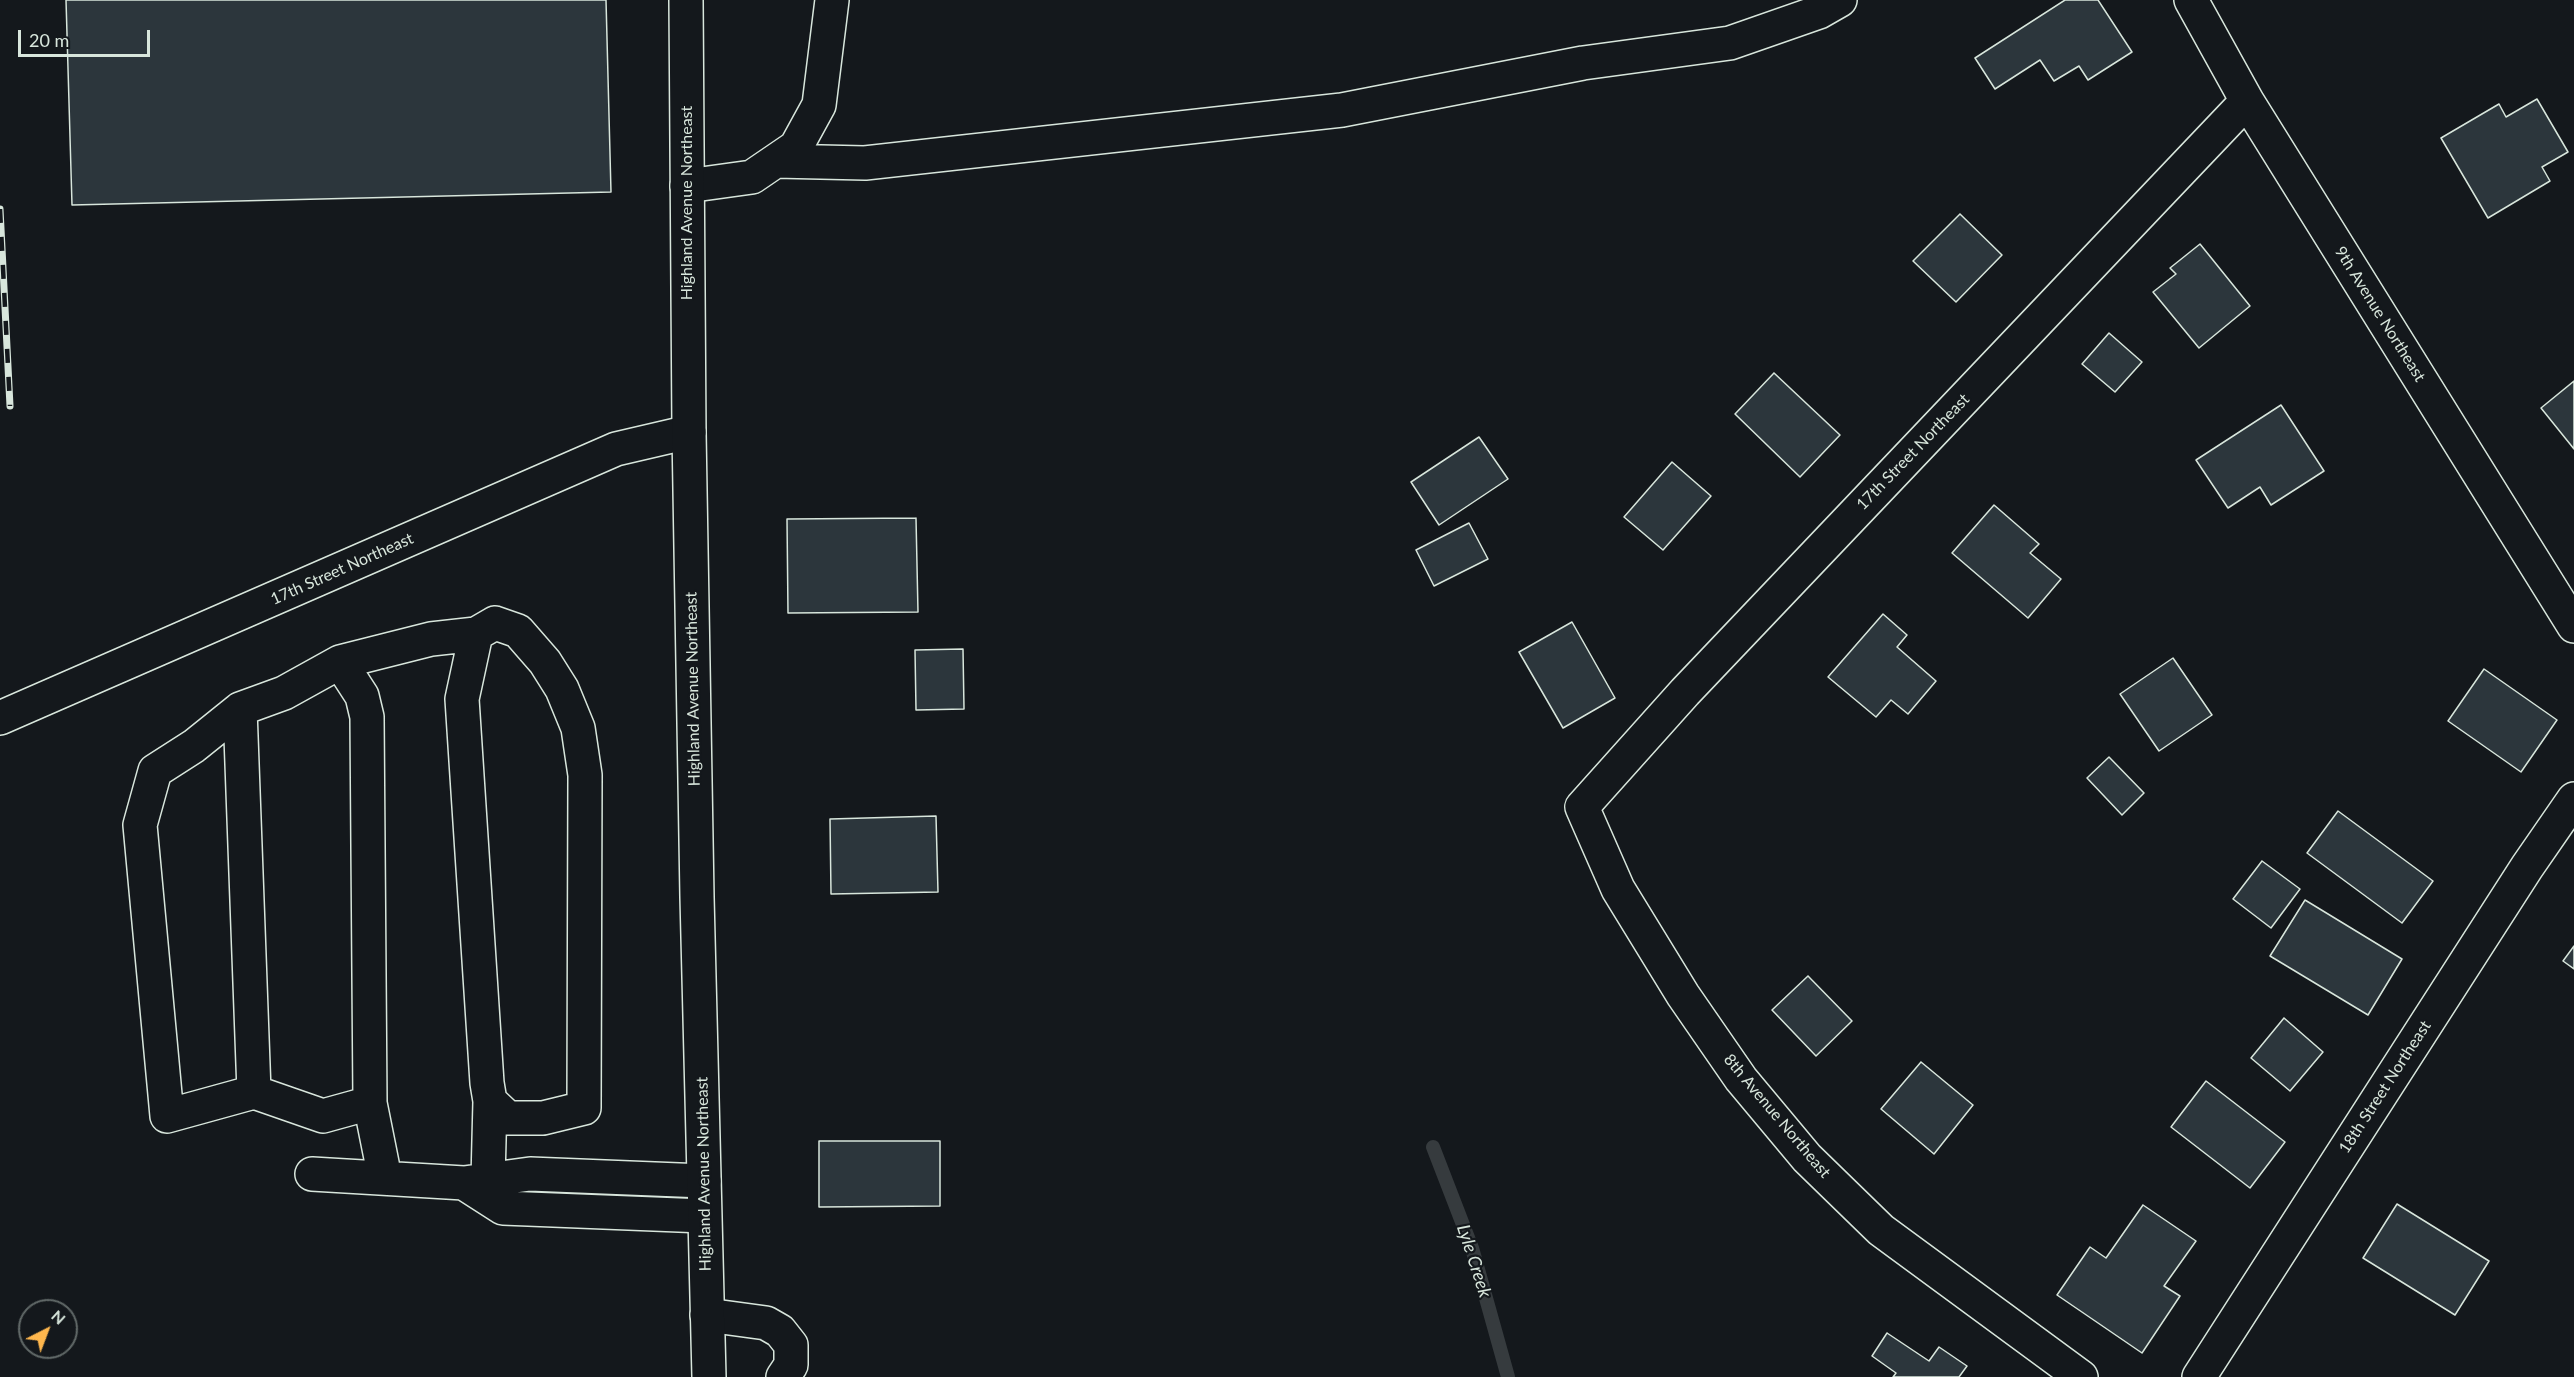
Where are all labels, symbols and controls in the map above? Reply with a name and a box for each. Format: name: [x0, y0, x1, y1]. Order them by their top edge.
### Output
scale bar: [21, 18, 153, 56]
text: 20 m: [29, 29, 69, 51]
street label: Highland Avenue Northeast: [677, 106, 697, 300]
street label: 9th Avenue Northeast: [2331, 243, 2429, 385]
street label: 17th Street Northeast: [1853, 390, 1973, 514]
street label: 17th Street Northeast: [268, 529, 416, 609]
street label: Highland Avenue Northeast: [682, 592, 704, 786]
street label: 18th Street Northeast: [2335, 1017, 2435, 1157]
street label: 8th Avenue Northeast: [1720, 1050, 1834, 1182]
street label: Highland Avenue Northeast: [693, 1077, 715, 1271]
water label: Lyle Creek: [1452, 1222, 1496, 1300]
north arrow: [18, 1299, 78, 1359]
text: N: [48, 1306, 70, 1328]

